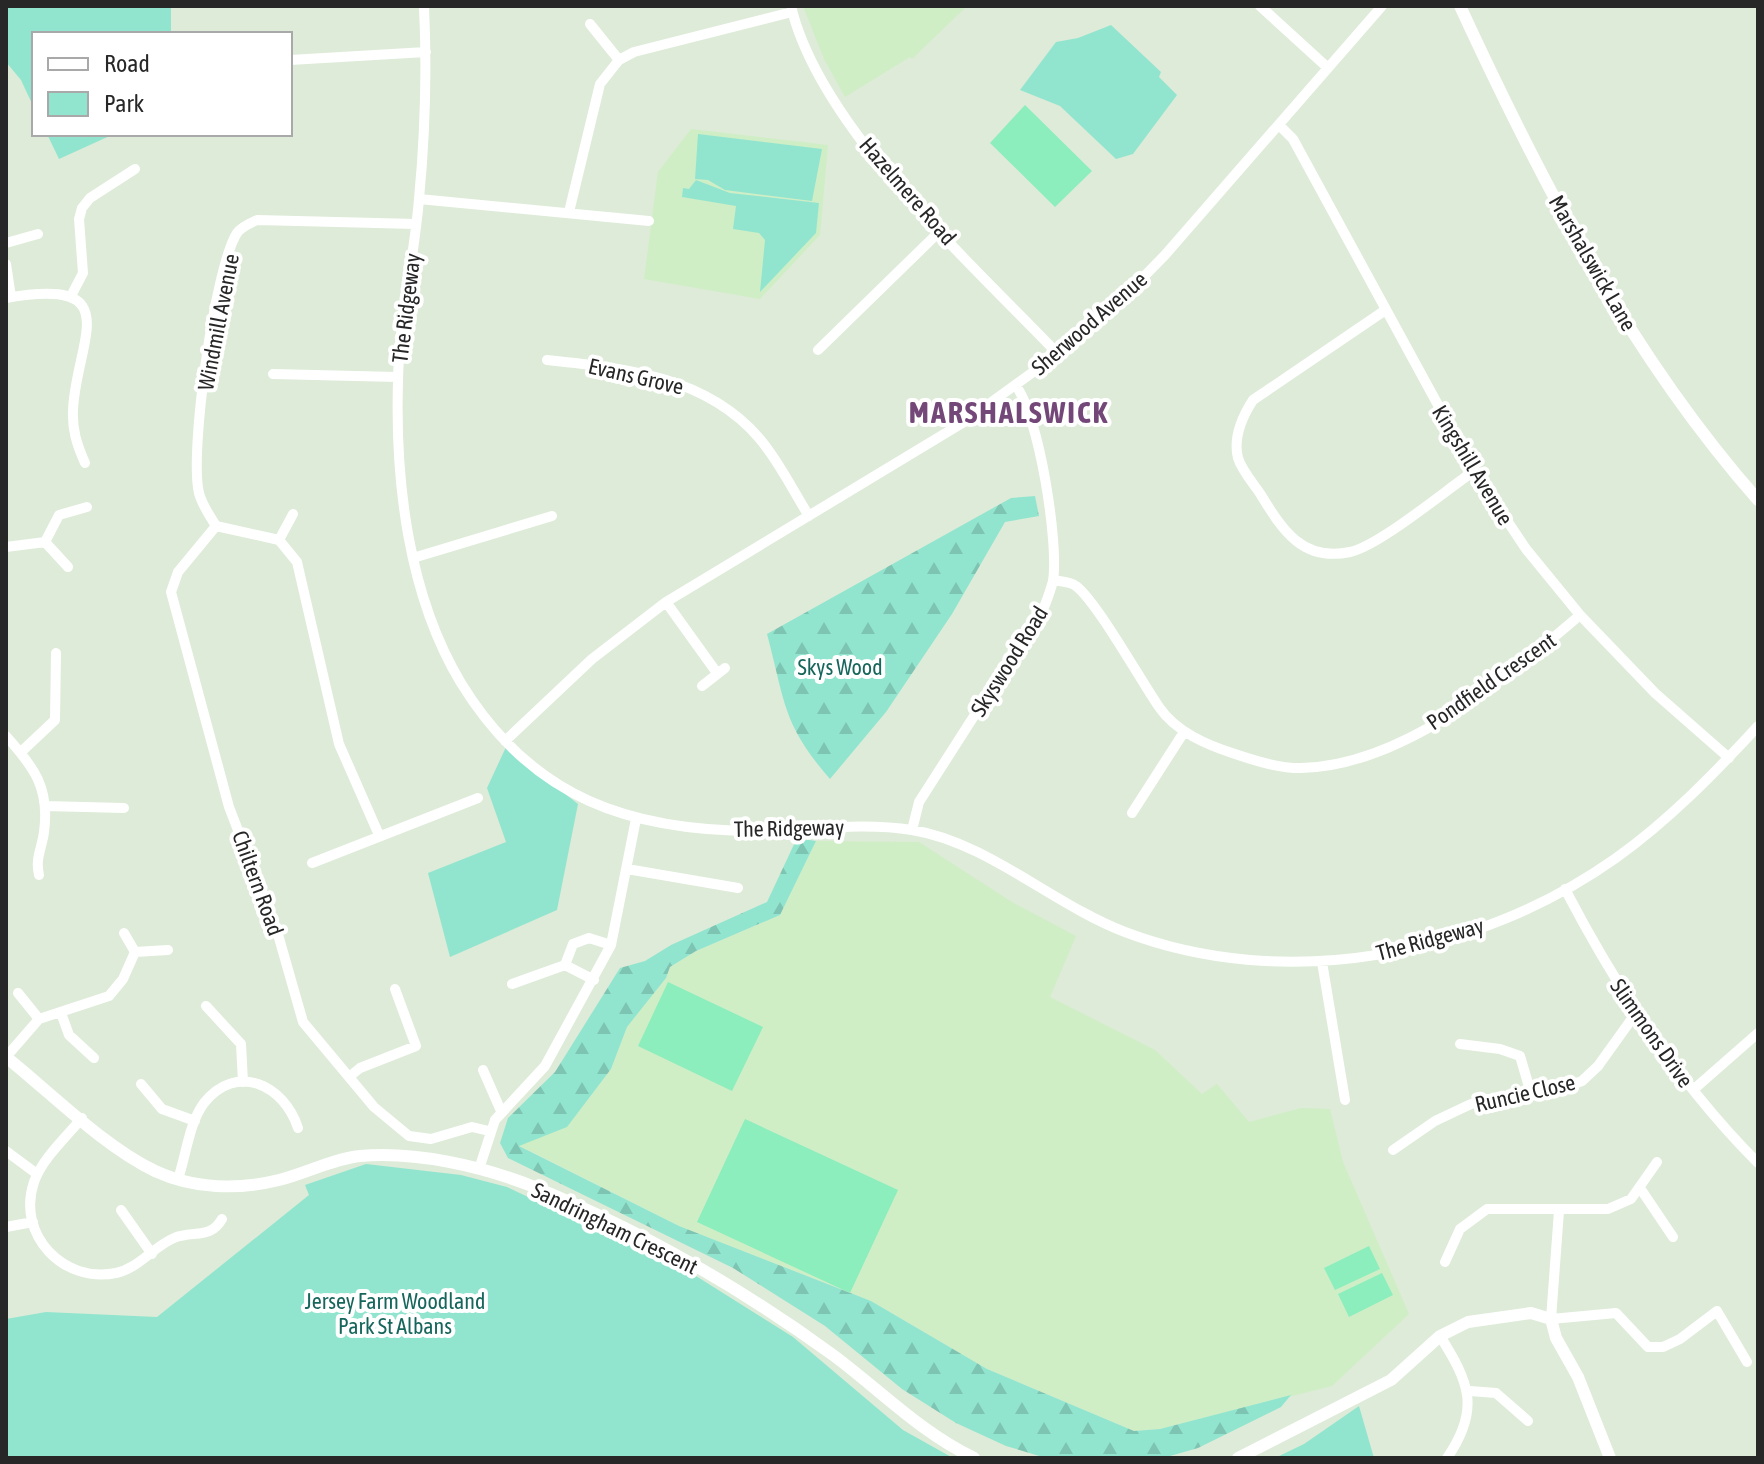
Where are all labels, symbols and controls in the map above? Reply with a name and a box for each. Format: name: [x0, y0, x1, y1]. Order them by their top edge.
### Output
legend: [32, 32, 292, 136]
text: Road: [104, 50, 150, 77]
text: Park: [104, 90, 145, 117]
street label: Hazelmere Road: [854, 132, 962, 250]
street label: Marshalswick Lane: [1544, 191, 1642, 335]
street label: Windmill Avenue: [192, 251, 244, 393]
street label: The Ridgeway: [386, 252, 426, 364]
street label: Sherwood Avenue: [1026, 266, 1152, 380]
street label: Evans Grove: [586, 352, 686, 400]
district label: MARSHALSWICK: [909, 395, 1109, 429]
street label: Kingshill Avenue: [1427, 400, 1519, 530]
street label: Skyswood Road: [965, 601, 1053, 721]
street label: Pondfield Crescent: [1422, 627, 1560, 735]
park label: Skys Wood: [797, 654, 883, 680]
street label: The Ridgeway: [734, 814, 844, 842]
street label: Chiltern Road: [227, 827, 289, 939]
street label: The Ridgeway: [1373, 912, 1487, 966]
street label: Slimmons Drive: [1605, 974, 1699, 1092]
street label: Runcie Close: [1472, 1069, 1578, 1117]
street label: Sandringham Crescent: [528, 1177, 702, 1279]
park label: Jersey Farm Woodland Park St Albans: [305, 1288, 485, 1339]

